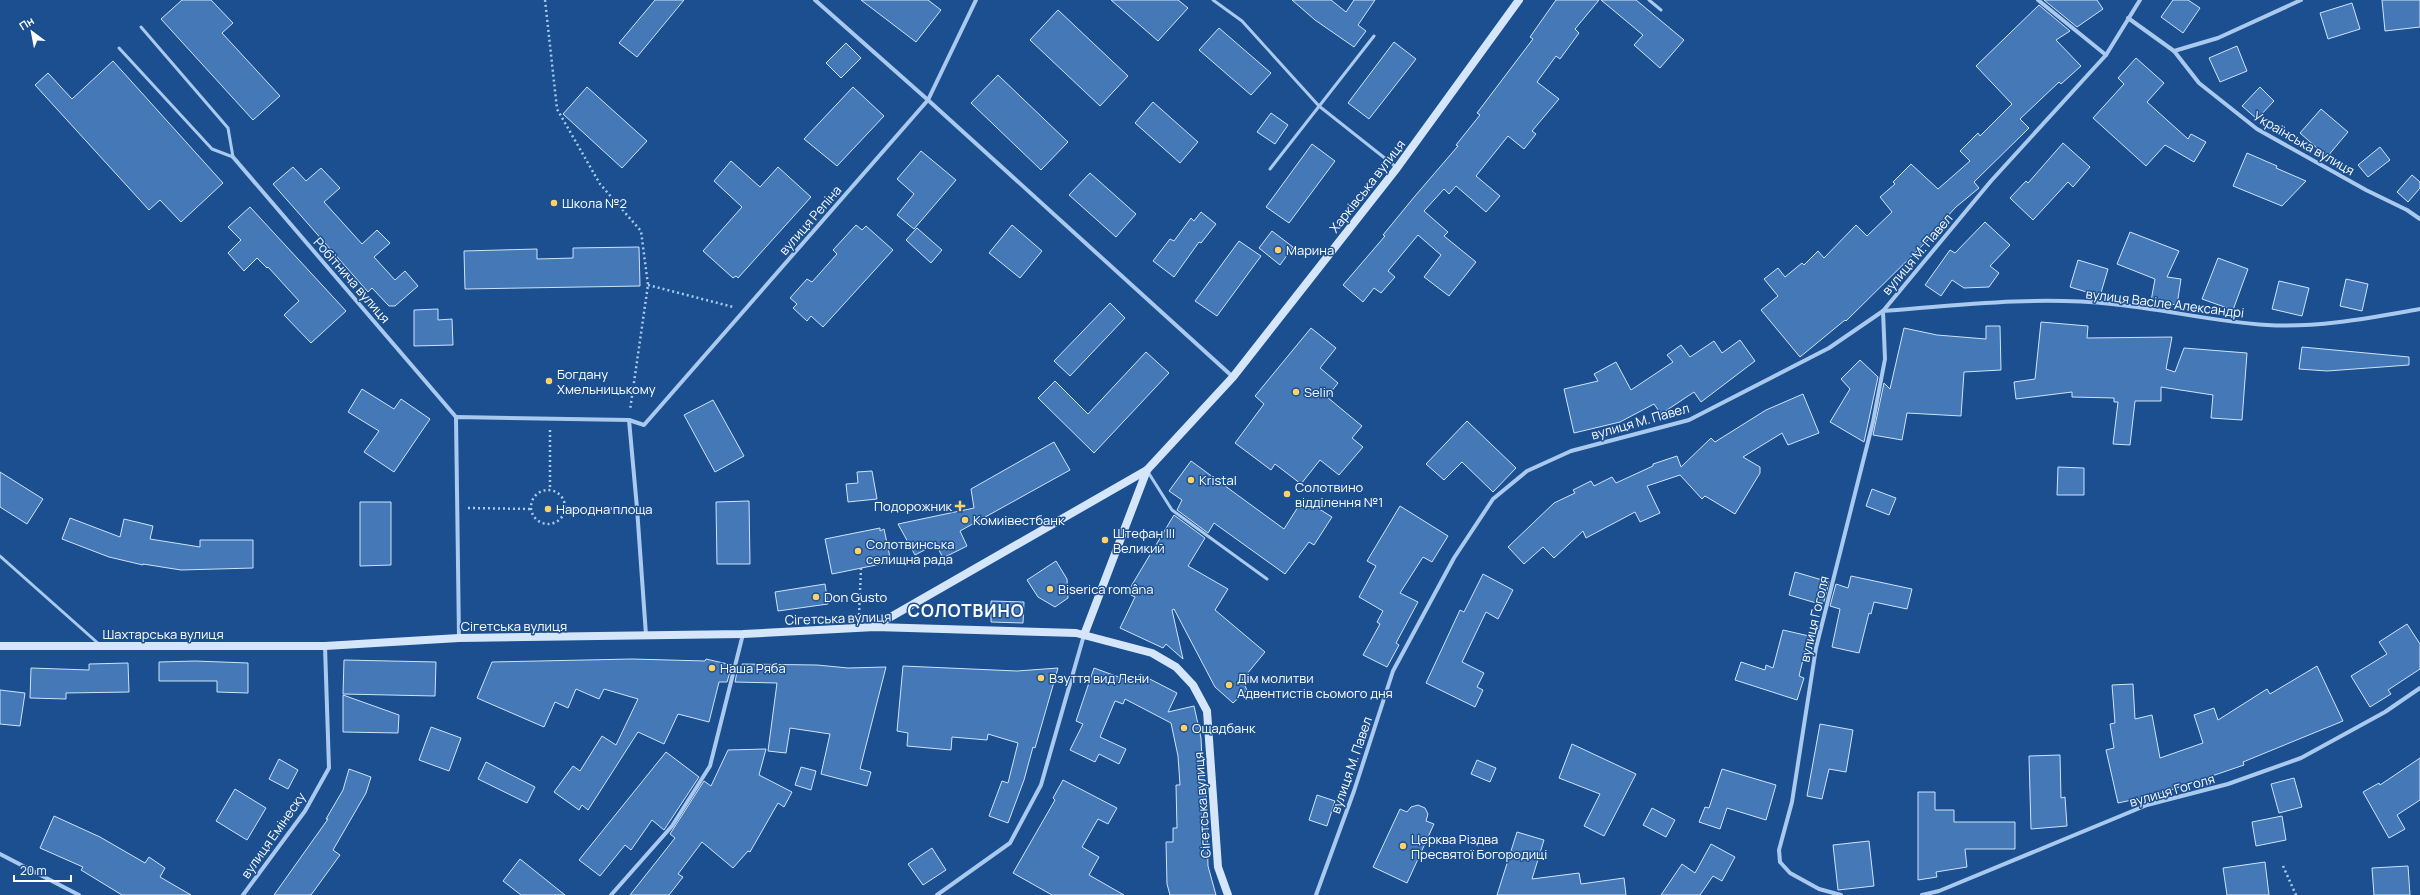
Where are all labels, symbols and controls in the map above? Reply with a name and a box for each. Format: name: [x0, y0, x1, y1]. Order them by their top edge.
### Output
north arrow: [12, 12, 52, 52]
text: Пн: [16, 13, 37, 33]
street label: Українська вулиця: [2250, 107, 2358, 179]
street label: Харківська вулиця: [1325, 136, 1409, 236]
street label: вулиця Репіна: [775, 181, 845, 259]
place label: Школа №2: [562, 194, 627, 212]
marker: Школа №2: [549, 198, 559, 208]
street label: вулиця М. Павел: [1878, 209, 1956, 299]
street label: Робітнича вулиця: [310, 233, 394, 327]
place label: Марина: [1286, 241, 1334, 259]
marker: Марина: [1273, 245, 1283, 255]
street label: вулиця Васіле Александрі: [2085, 284, 2245, 322]
place label: Богдану Хмельницькому: [557, 365, 656, 398]
marker: Богдану Хмельницькому: [544, 376, 554, 386]
place label: Selin: [1304, 383, 1333, 401]
marker: Selin: [1291, 387, 1301, 397]
street label: вулиця М. Павел: [1589, 398, 1691, 444]
place label: Kristal: [1199, 471, 1237, 489]
marker: Kristal: [1186, 475, 1196, 485]
place label: Солотвино відділення №1: [1295, 478, 1383, 511]
marker: Солотвино відділення №1: [1282, 489, 1292, 499]
place label: Подорожник: [874, 497, 953, 515]
place label: Народна площа: [556, 500, 653, 518]
marker: Подорожник: [955, 501, 965, 511]
marker: Народна площа: [543, 504, 553, 514]
place label: Комиівестбанк: [973, 511, 1065, 529]
marker: Комиівестбанк: [960, 515, 970, 525]
place label: Штефан III Великий: [1113, 524, 1175, 557]
place label: Солотвинська селищна рада: [866, 535, 954, 568]
marker: Штефан III Великий: [1100, 535, 1110, 545]
marker: Солотвинська селищна рада: [853, 546, 863, 556]
street label: вулиця Гоголя: [1795, 574, 1833, 664]
place label: Biserica româna: [1058, 580, 1154, 598]
marker: Biserica româna: [1045, 584, 1055, 594]
place label: Don Gusto: [824, 588, 887, 606]
marker: Don Gusto: [811, 592, 821, 602]
district label: СОЛОТВИНО: [908, 599, 1024, 622]
street label: Сігетська вулиця: [785, 607, 891, 629]
street label: Сігетська вулиця: [461, 617, 567, 635]
street label: Шахтарська вулиця: [102, 625, 224, 643]
place label: Наша Ряба: [720, 659, 786, 677]
marker: Наша Ряба: [707, 663, 717, 673]
place label: Взуття вид Лєни: [1049, 669, 1149, 687]
place label: Дім молитви Адвентистів сьомого дня: [1237, 669, 1393, 702]
marker: Взуття вид Лєни: [1036, 673, 1046, 683]
marker: Дім молитви Адвентистів сьомого дня: [1224, 680, 1234, 690]
street label: вулиця М. Павел: [1326, 714, 1376, 816]
place label: Ощадбанк: [1192, 719, 1256, 737]
marker: Ощадбанк: [1179, 723, 1189, 733]
street label: Сігетська вулиця: [1189, 751, 1215, 859]
street label: вулиця Гоголя: [2127, 769, 2217, 811]
street label: вулиця Емінеску: [237, 788, 310, 882]
place label: Церква Різдва Пресвятої Богородиці: [1411, 830, 1547, 863]
marker: Церква Різдва Пресвятої Богородиці: [1398, 841, 1408, 851]
scale bar: [14, 857, 71, 883]
text: 20 m: [20, 862, 47, 879]

